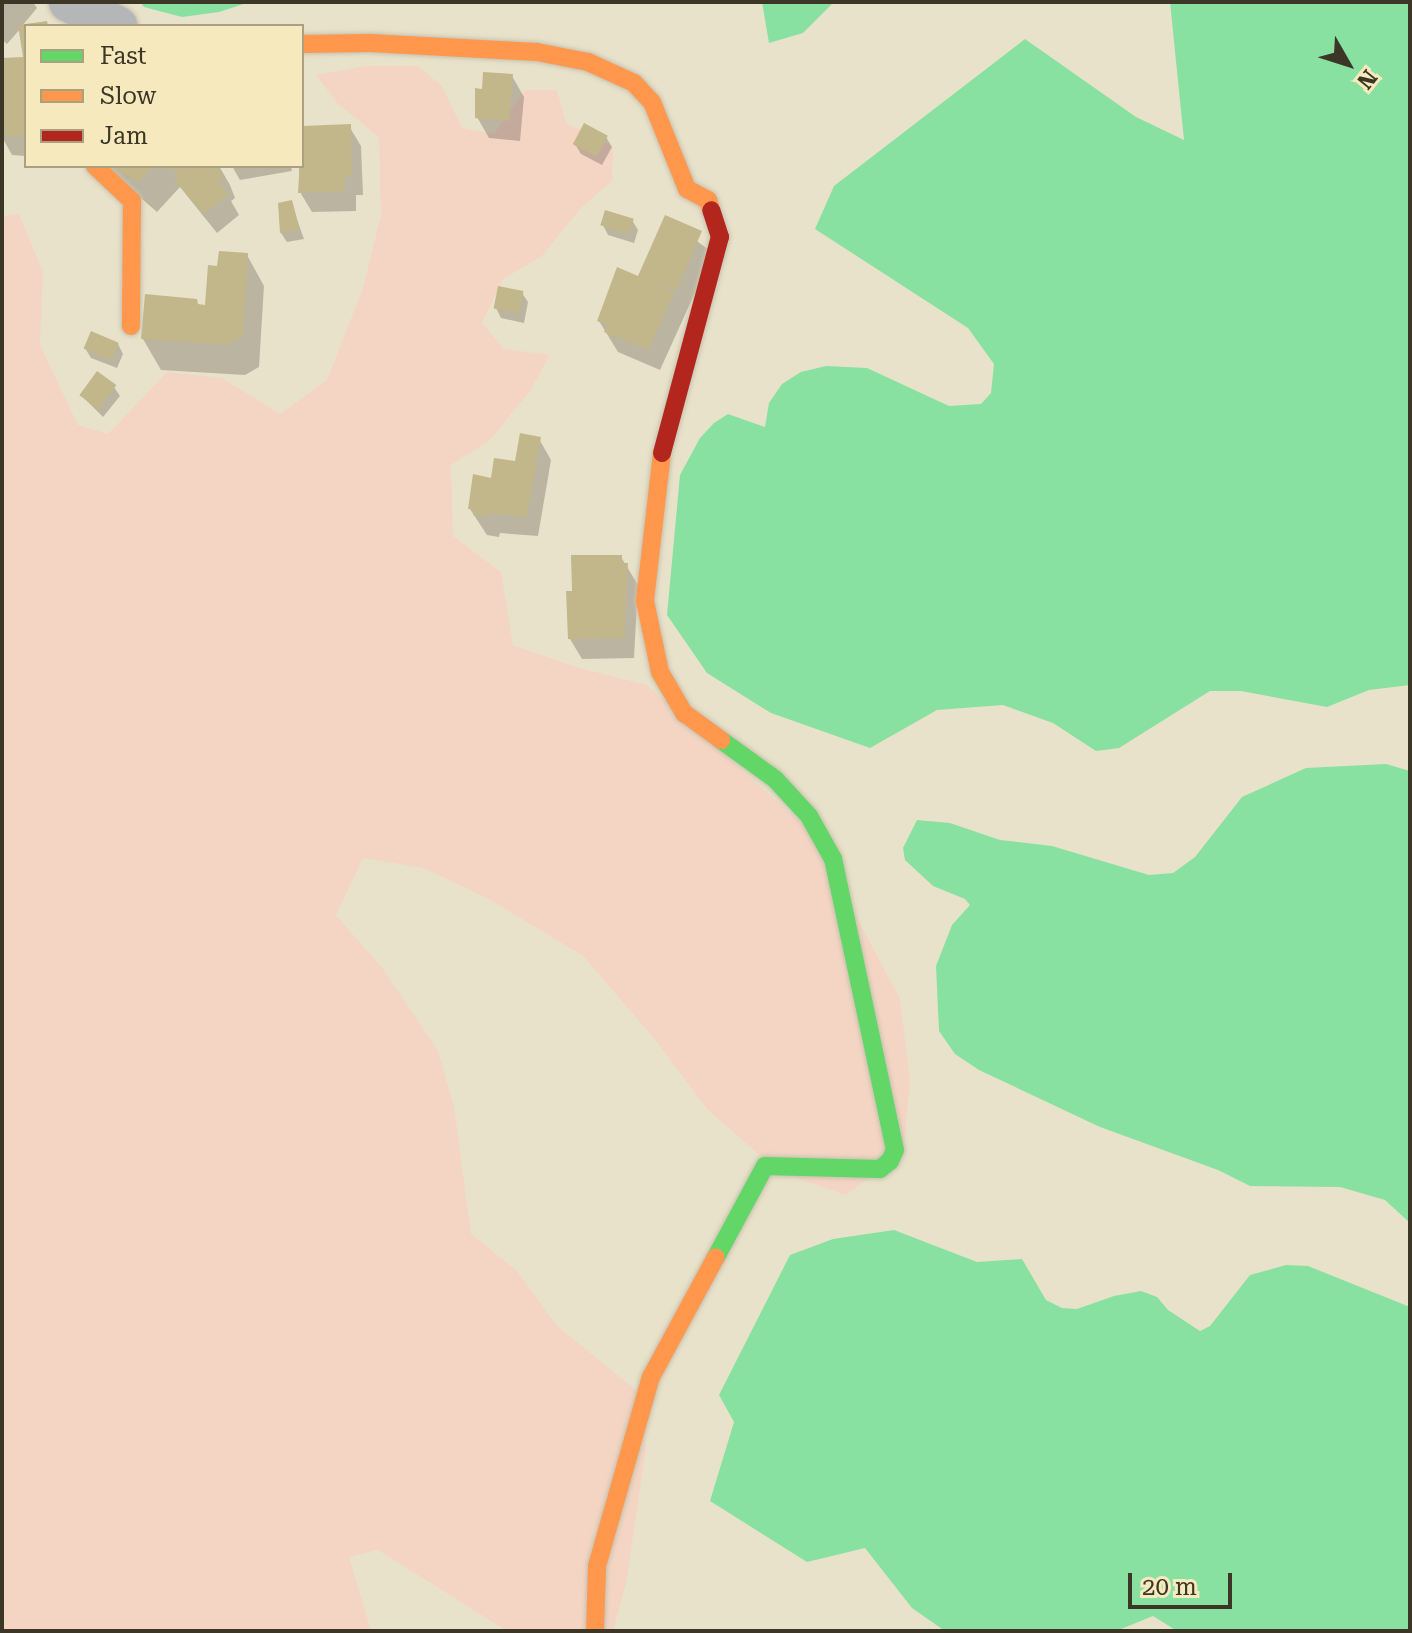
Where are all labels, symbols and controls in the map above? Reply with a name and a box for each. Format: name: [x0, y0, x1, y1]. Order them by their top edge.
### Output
legend: [24, 24, 304, 168]
north arrow: [1308, 24, 1388, 104]
text: Fast: [100, 42, 147, 70]
text: N: [1352, 65, 1382, 94]
text: Slow: [100, 82, 156, 110]
text: Jam: [100, 122, 148, 150]
scale bar: [1132, 1557, 1236, 1607]
text: 20 m: [1142, 1573, 1197, 1601]

